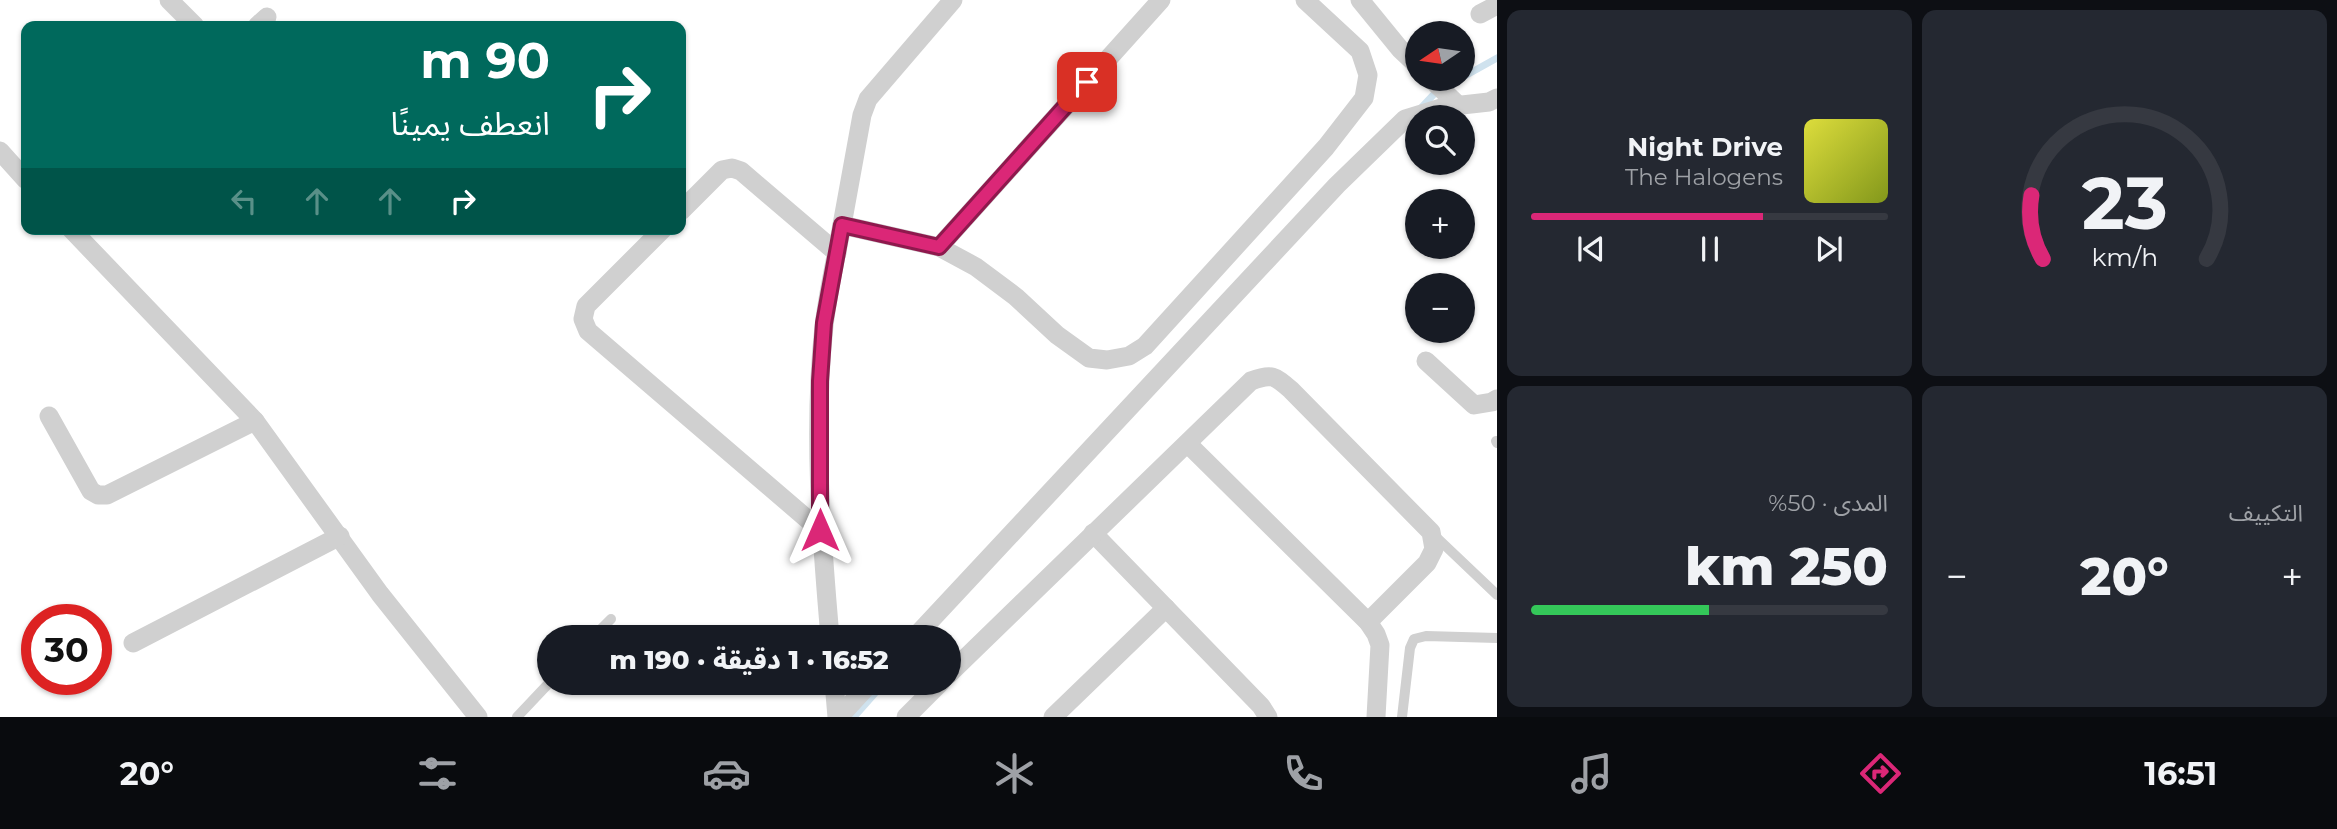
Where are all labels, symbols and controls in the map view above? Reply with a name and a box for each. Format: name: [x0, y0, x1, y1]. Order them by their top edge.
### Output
north arrow: [1405, 21, 1475, 91]
map controls: [1405, 21, 1475, 343]
text: 90 m: [420, 31, 550, 90]
icon: right: [574, 49, 665, 140]
pin: [1057, 52, 1117, 112]
icon: arrive: [1068, 63, 1106, 101]
text: انعطف يمينًا: [391, 104, 550, 143]
button: search: [1405, 105, 1475, 175]
text: Night Drive: [1627, 131, 1783, 163]
text: 23: [2081, 160, 2168, 248]
text: The Halogens: [1625, 163, 1783, 191]
icon: left: [225, 182, 263, 220]
icon: ahead: [298, 182, 336, 220]
icon: ahead: [371, 182, 409, 220]
icon: right: [444, 182, 482, 220]
button: +: [1405, 189, 1475, 259]
icon: previous: [1572, 230, 1610, 268]
icon: pause: [1691, 230, 1729, 268]
icon: next: [1810, 230, 1848, 268]
text: km/h: [2091, 242, 2158, 272]
button: −: [1405, 273, 1475, 343]
text: المدى · 50%: [1768, 489, 1888, 517]
position arrow: [783, 493, 857, 567]
text: التكييف: [2229, 499, 2303, 527]
text: 250 km: [1685, 535, 1888, 598]
text: 20°: [2080, 545, 2169, 608]
text: −: [1946, 553, 1968, 600]
text: +: [2281, 553, 2303, 600]
speed limit sign: 30: [21, 604, 112, 695]
text: 16:52 · 1 دقيقة · 190 m: [609, 644, 889, 676]
icon: filters: [413, 749, 462, 798]
icon: car: [702, 749, 751, 798]
icon: climate: [990, 749, 1039, 798]
icon: phone: [1279, 749, 1328, 798]
icon: music: [1567, 749, 1616, 798]
icon: directions: [1856, 749, 1905, 798]
text: 20°: [120, 754, 174, 793]
text: 16:51: [2144, 754, 2217, 793]

